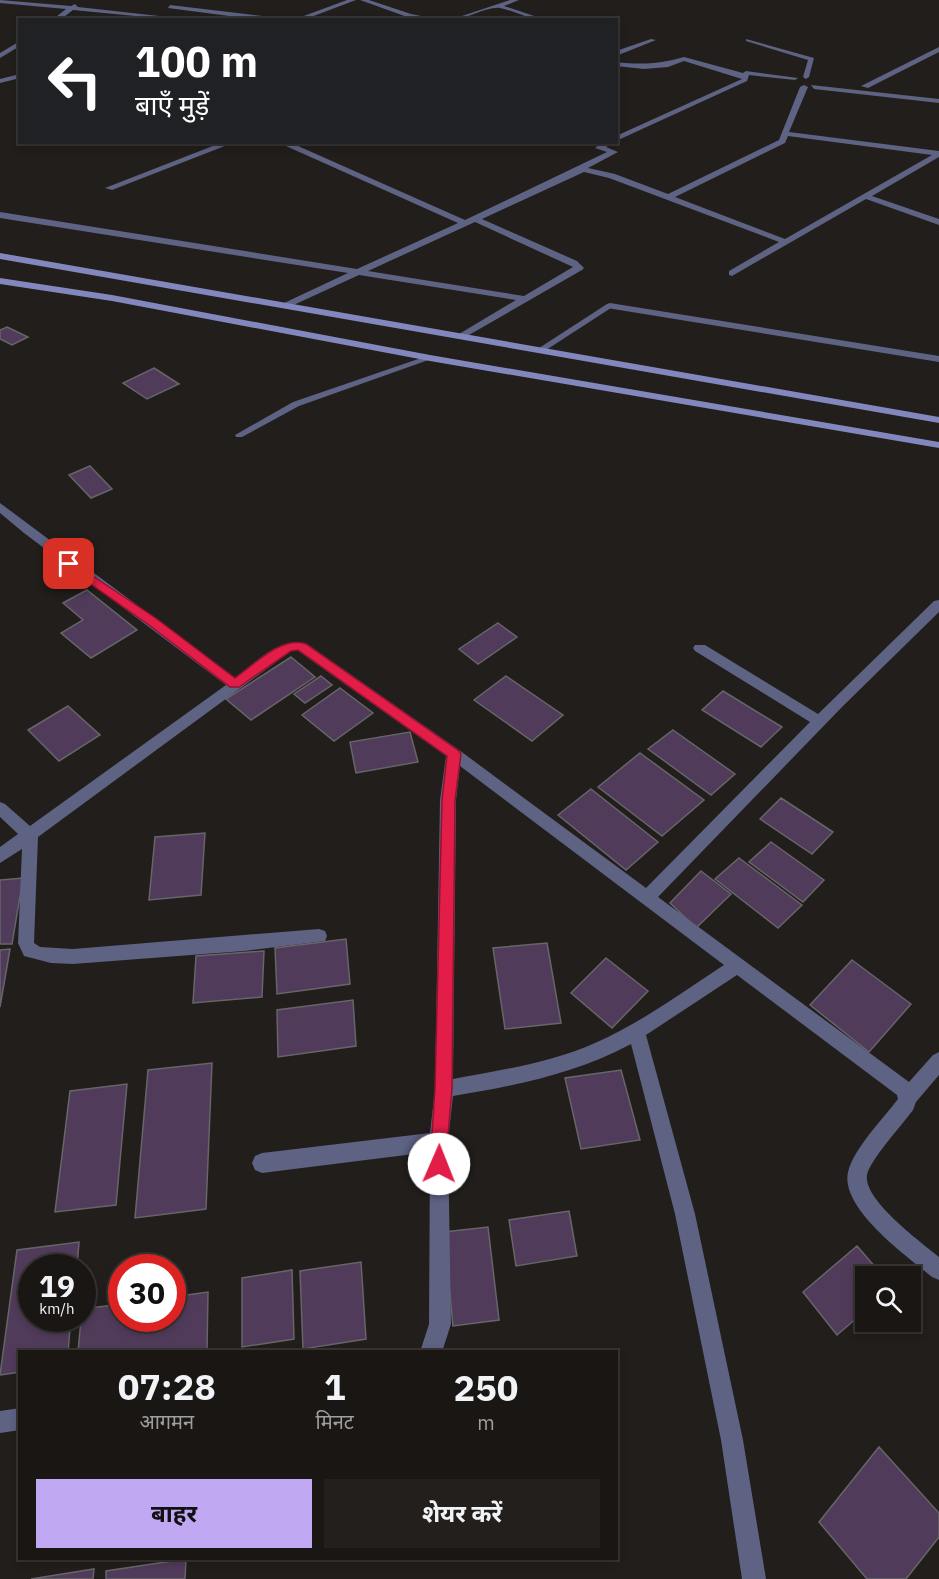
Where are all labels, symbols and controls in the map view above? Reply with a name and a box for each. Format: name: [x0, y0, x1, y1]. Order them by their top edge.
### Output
text: 100 m: [135, 34, 258, 89]
icon: left: [36, 42, 114, 120]
text: बाएँ मुड़ें: [135, 87, 209, 122]
pin: [43, 538, 94, 589]
icon: arrive: [52, 547, 85, 580]
position arrow: [407, 1132, 471, 1196]
speed limit sign: 30: [108, 1254, 186, 1332]
text: 19: [39, 1266, 75, 1305]
map controls: [855, 1266, 921, 1332]
button: search: [855, 1266, 921, 1332]
text: km/h: [39, 1299, 75, 1318]
text: 07:28: [118, 1363, 216, 1410]
text: 1: [324, 1363, 346, 1410]
text: 250: [454, 1364, 518, 1411]
text: आगमन: [139, 1408, 194, 1435]
text: मिनट: [316, 1408, 354, 1435]
text: m: [477, 1409, 495, 1436]
button: बाहर: [36, 1479, 312, 1548]
button: शेयर करें: [324, 1479, 600, 1548]

